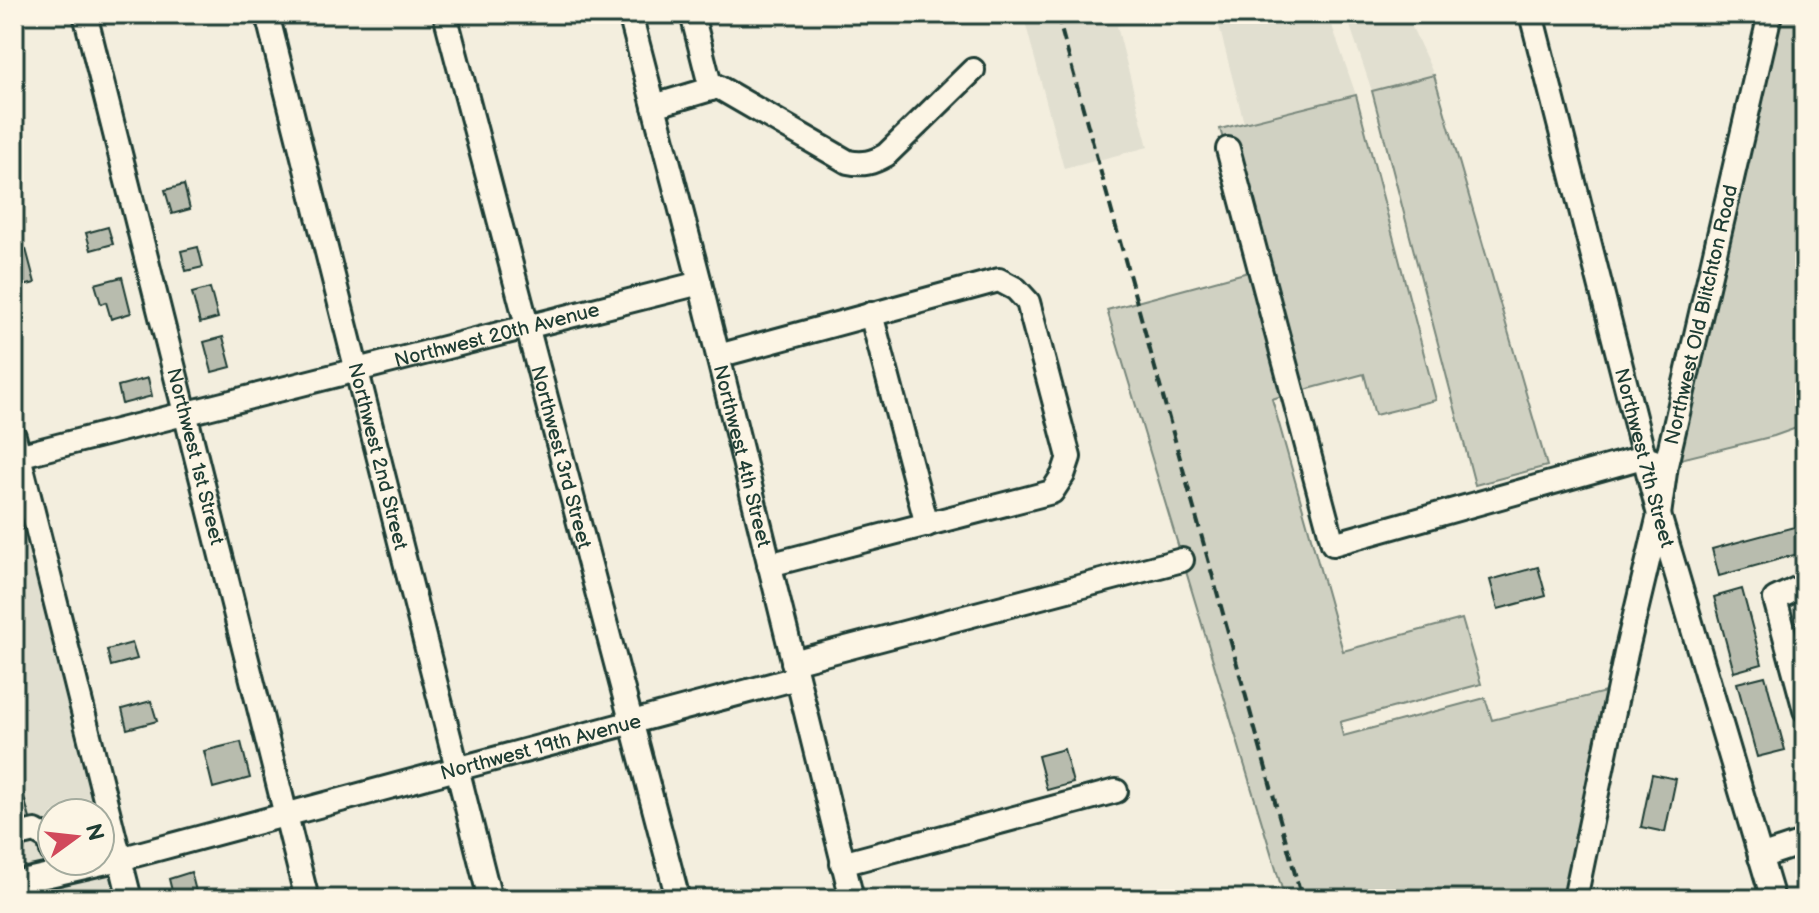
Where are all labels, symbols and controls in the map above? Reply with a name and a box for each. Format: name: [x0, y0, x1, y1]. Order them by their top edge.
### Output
street label: Northwest Old Blitchton Road: [1660, 182, 1743, 447]
street label: Northwest 20th Avenue: [392, 298, 602, 373]
street label: Northwest 2nd Street: [342, 360, 413, 552]
street label: Northwest 4th Street: [708, 362, 776, 550]
street label: Northwest 3rd Street: [525, 363, 596, 551]
street label: Northwest 1st Street: [161, 366, 229, 547]
street label: Northwest 7th Street: [1609, 366, 1679, 550]
street label: Northwest 19th Avenue: [438, 709, 644, 786]
north arrow: [36, 797, 116, 877]
text: N: [79, 821, 109, 844]

